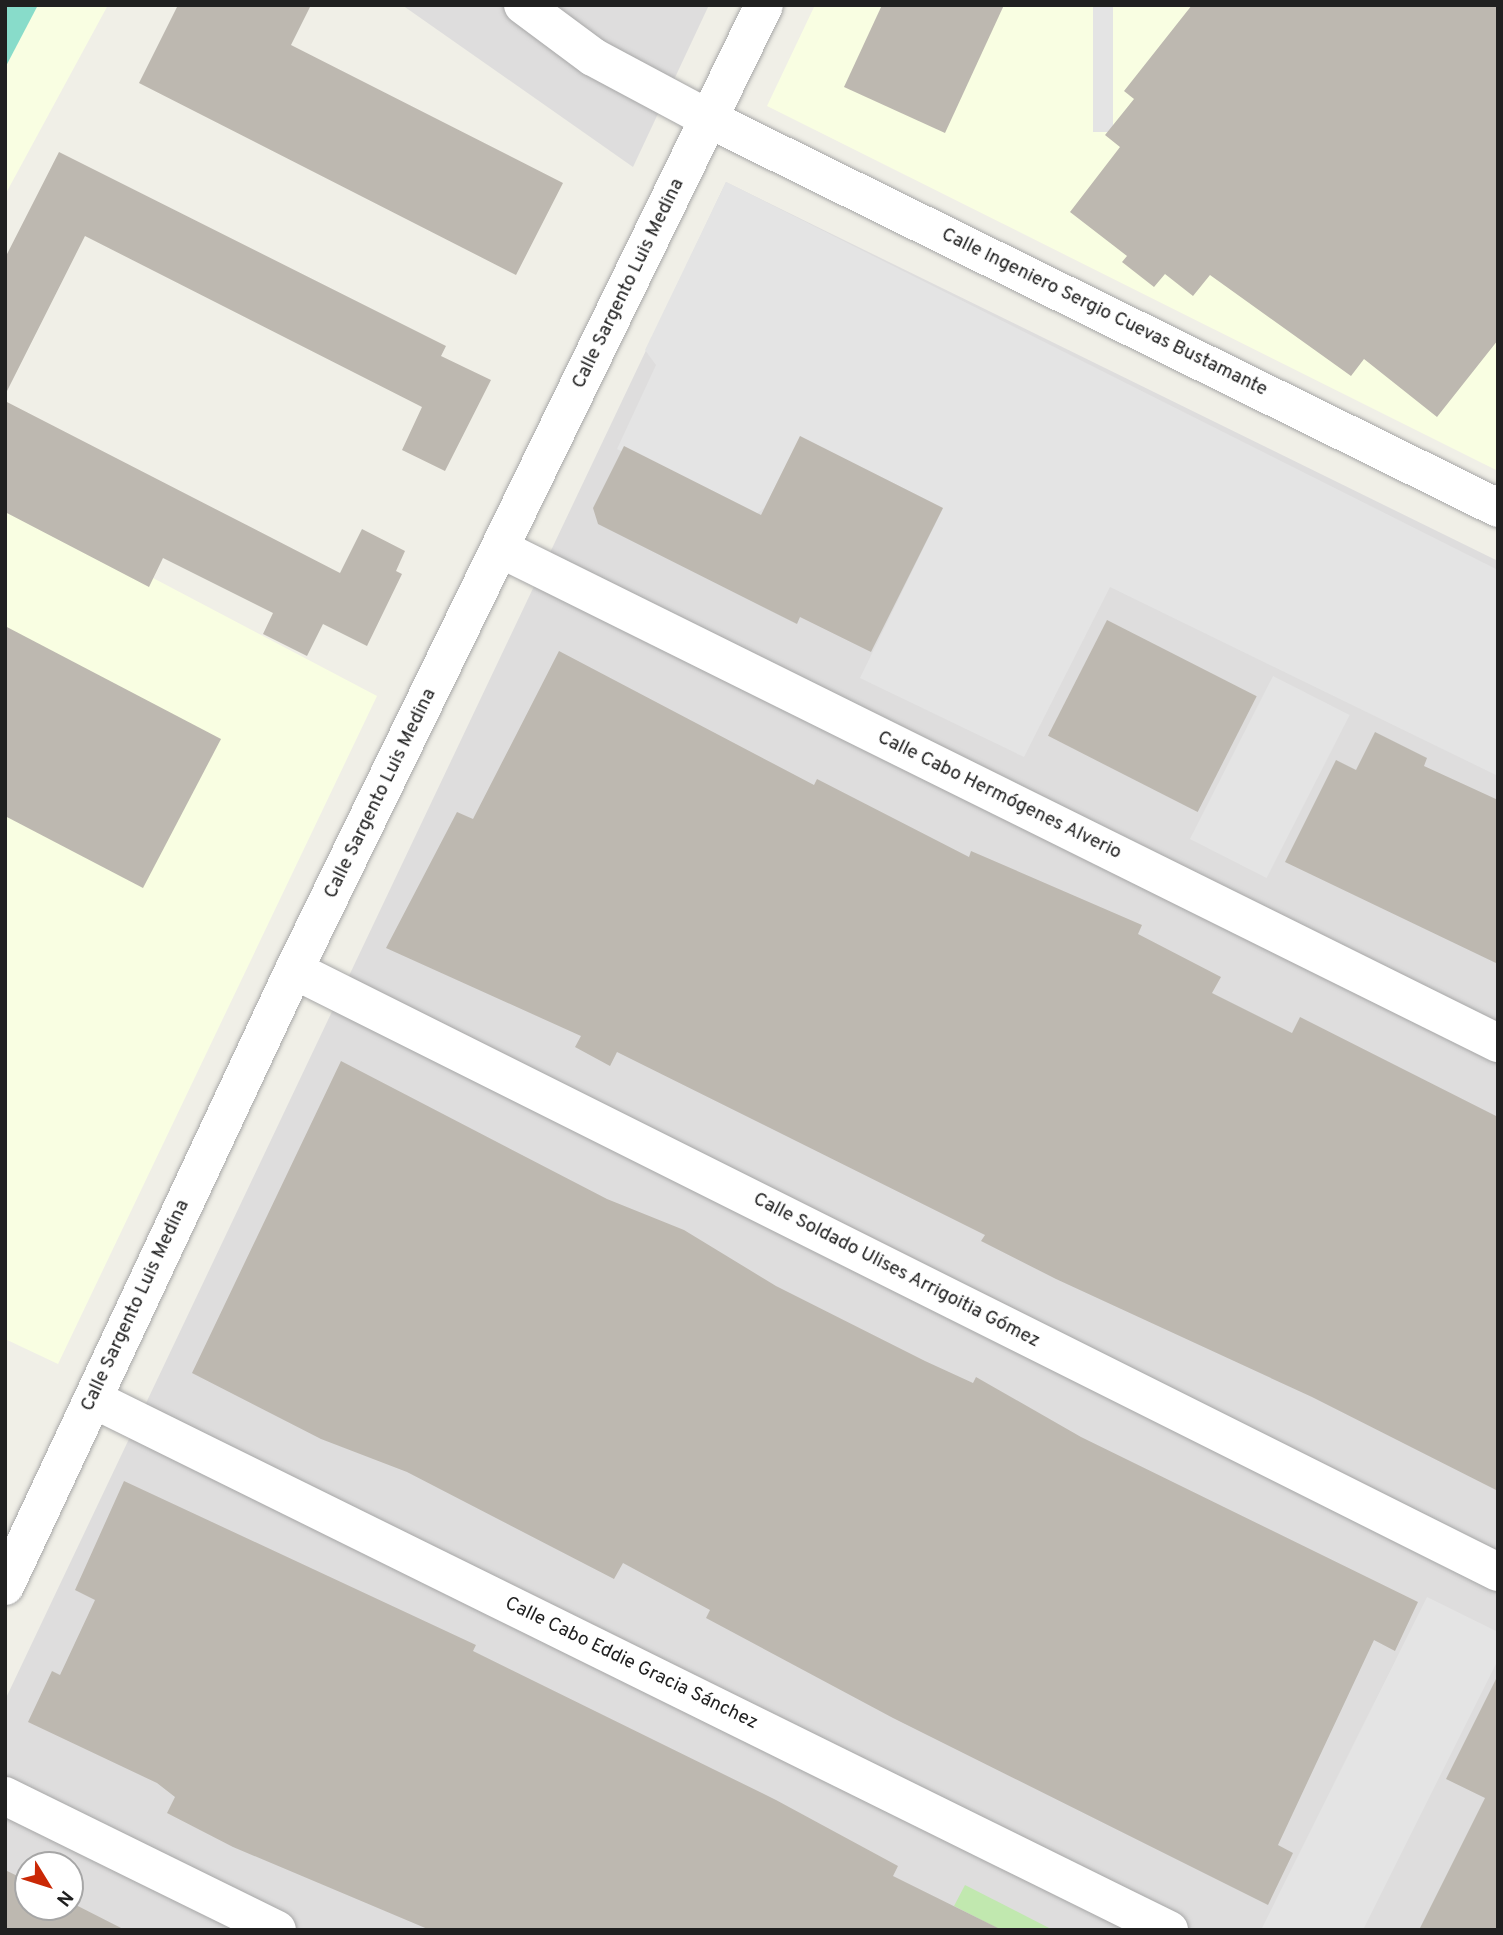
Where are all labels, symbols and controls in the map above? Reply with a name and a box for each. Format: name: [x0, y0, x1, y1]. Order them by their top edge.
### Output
street label: Calle Sargento Luis Medina: [568, 175, 690, 393]
street label: Calle Ingeniero Sergio Cuevas Bustamante: [937, 224, 1271, 402]
street label: Calle Sargento Luis Medina: [320, 685, 442, 903]
street label: Calle Cabo Hermógenes Alverio: [873, 727, 1125, 865]
street label: Calle Soldado Ulises Arrigoitia Gómez: [749, 1188, 1043, 1354]
street label: Calle Sargento Luis Medina: [77, 1197, 195, 1415]
street label: Calle Cabo Eddie Gracia Sánchez: [501, 1593, 761, 1735]
north arrow: [14, 1851, 84, 1921]
text: N: [50, 1885, 78, 1910]

